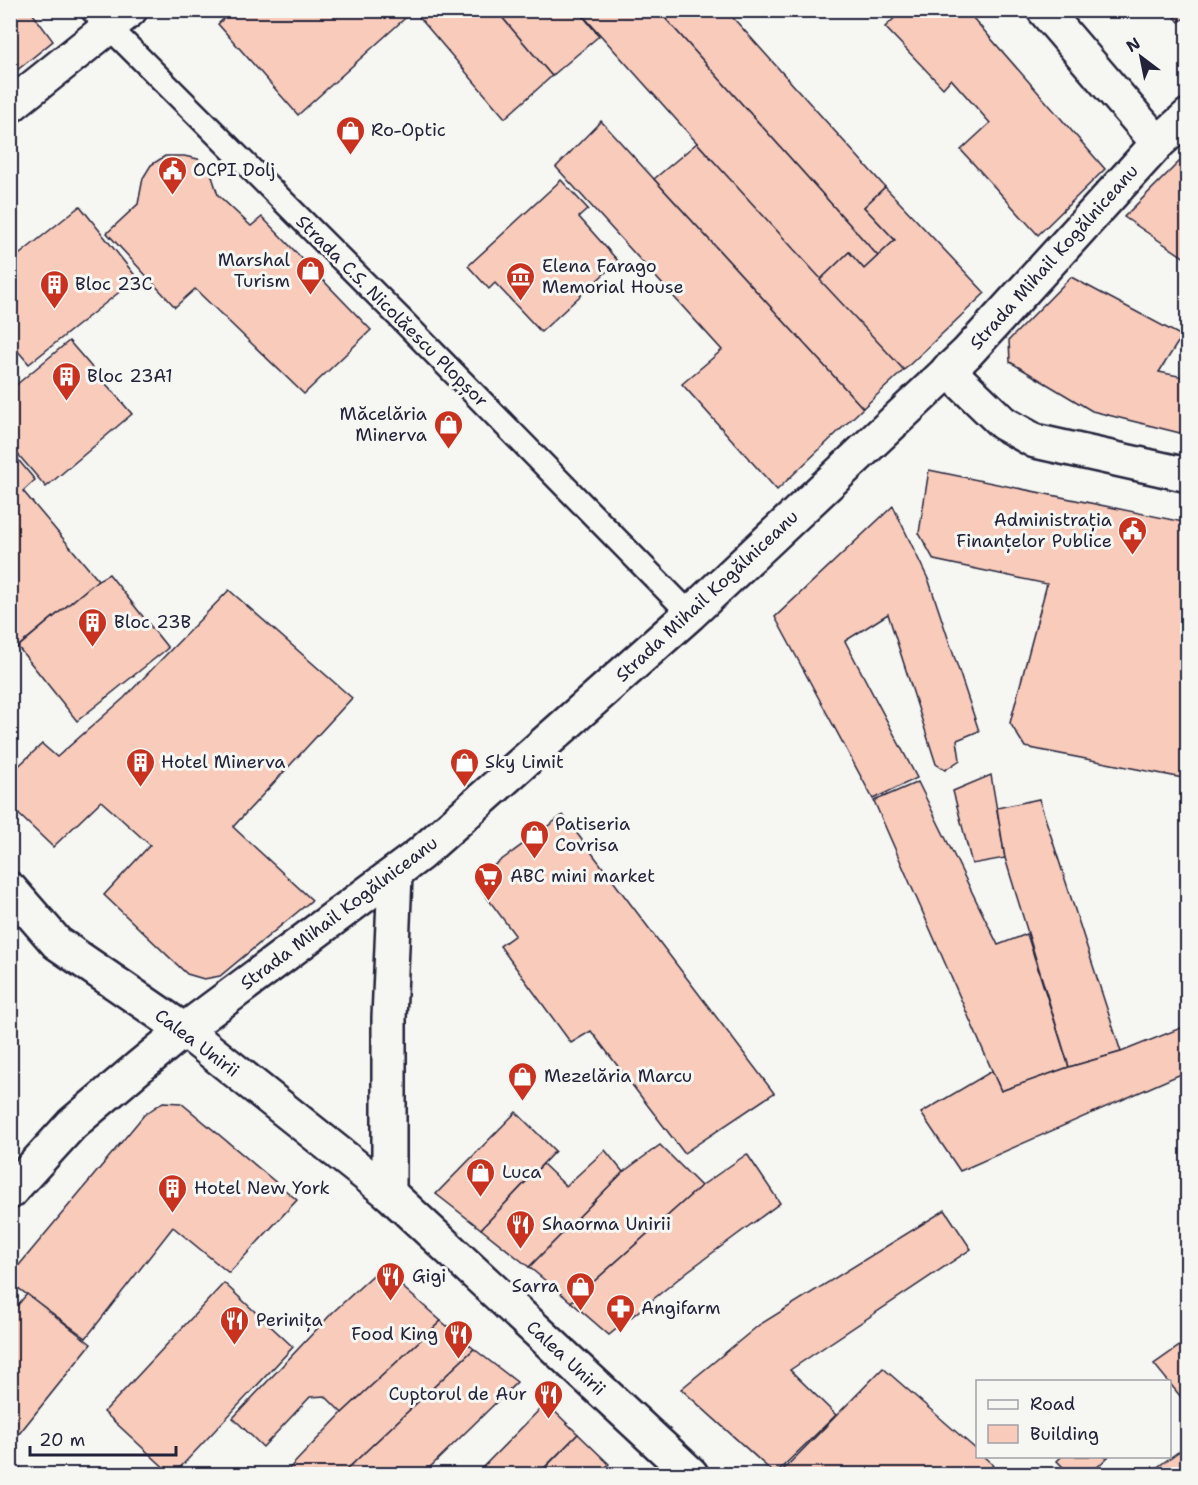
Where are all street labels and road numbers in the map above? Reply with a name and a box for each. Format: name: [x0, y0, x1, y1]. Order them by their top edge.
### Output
street label: Strada Mihail Kogălniceanu: [964, 159, 1144, 355]
street label: Strada C.S. Nicolăescu Plopșor: [291, 210, 493, 412]
street label: Strada Mihail Kogălniceanu: [610, 505, 804, 687]
street label: Strada Mihail Kogălniceanu: [235, 831, 443, 995]
street label: Calea Unirii: [150, 1003, 244, 1083]
street label: Calea Unirii: [521, 1315, 611, 1401]

